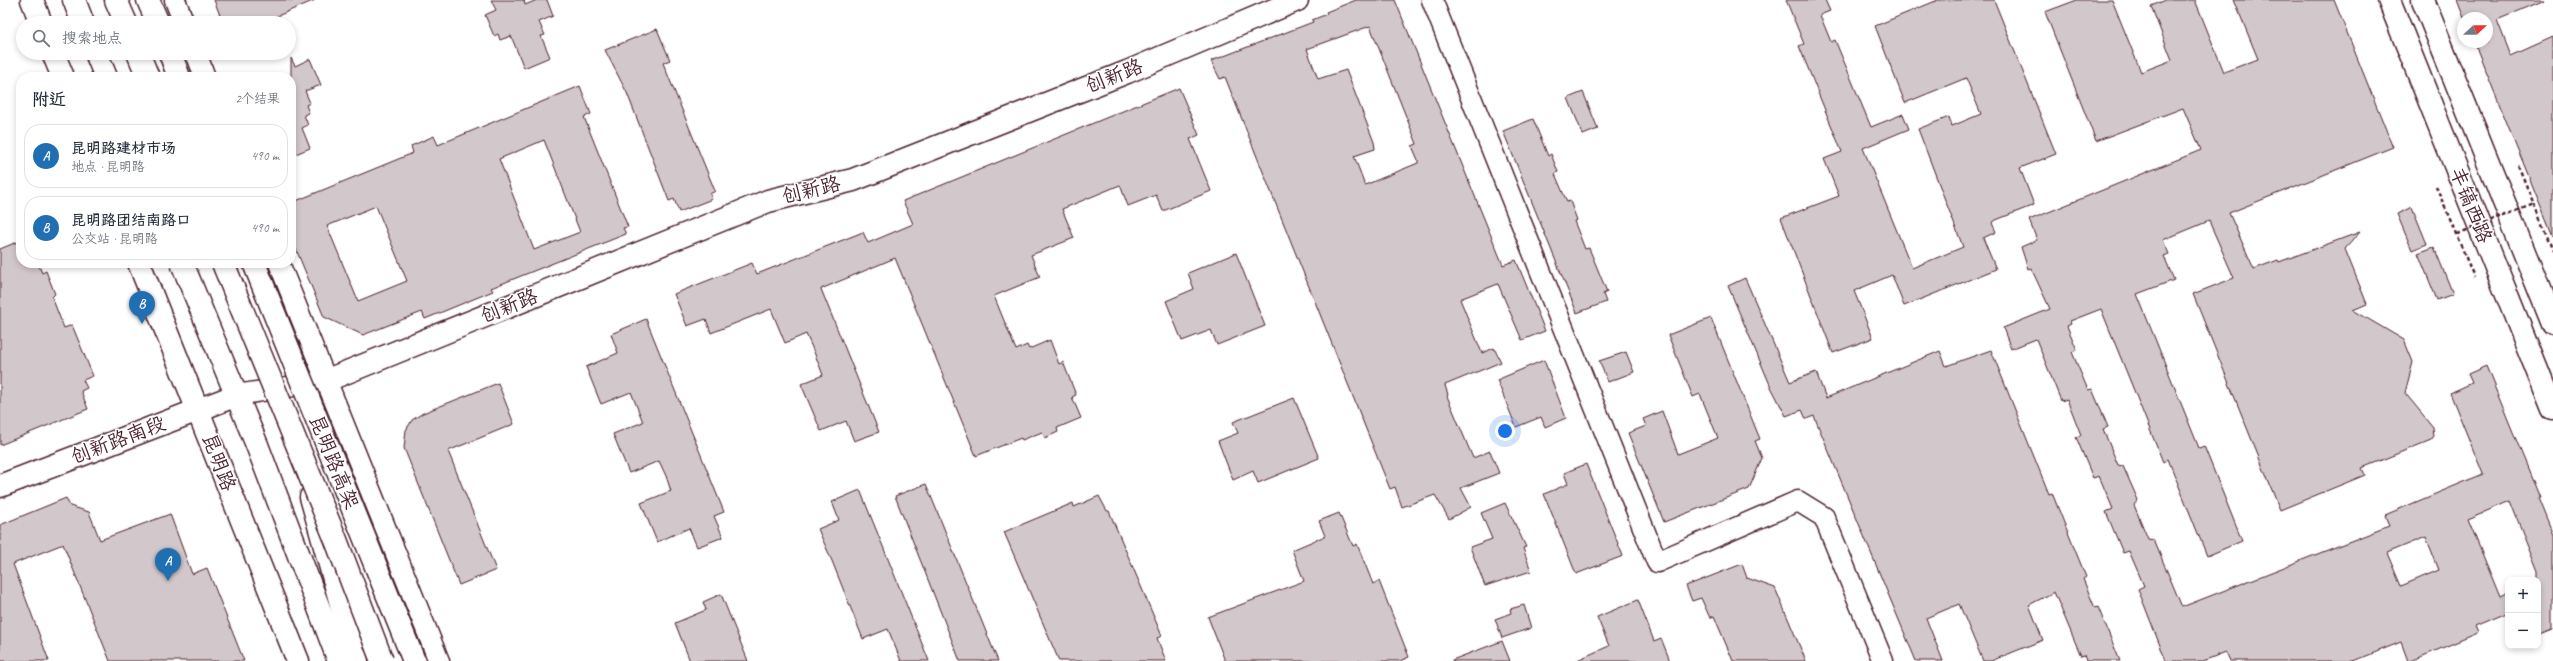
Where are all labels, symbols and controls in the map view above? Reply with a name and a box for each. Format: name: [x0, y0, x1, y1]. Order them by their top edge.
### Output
north arrow: [2457, 12, 2493, 48]
search box: [16, 16, 296, 60]
icon: search: [30, 27, 52, 49]
text: 搜索地点: [62, 29, 122, 48]
street label: 创新路: [1082, 53, 1147, 99]
text: 附近: [32, 89, 66, 110]
text: 2个结果: [235, 91, 280, 107]
text: 昆明路建材市场: [71, 139, 176, 158]
text: A: [43, 148, 49, 164]
text: 490 m: [251, 148, 279, 164]
text: 地点 · 昆明路: [71, 159, 145, 175]
street label: 丰镐西路: [2444, 163, 2498, 248]
street label: 创新路: [779, 170, 844, 209]
text: 昆明路团结南路口: [71, 211, 191, 230]
text: B: [43, 220, 49, 236]
text: 490 m: [251, 220, 279, 236]
text: 公交站 · 昆明路: [71, 231, 158, 247]
street label: 创新路: [477, 283, 542, 329]
pin: B: [129, 291, 155, 324]
street label: 创新路南段: [67, 410, 169, 470]
street label: 昆明路高架: [304, 411, 364, 513]
your location: [1495, 421, 1515, 441]
street label: 昆明路: [197, 430, 242, 495]
pin: A: [155, 548, 181, 581]
map controls: [2505, 577, 2541, 649]
button: +: [2505, 577, 2541, 613]
button: −: [2505, 613, 2541, 649]

